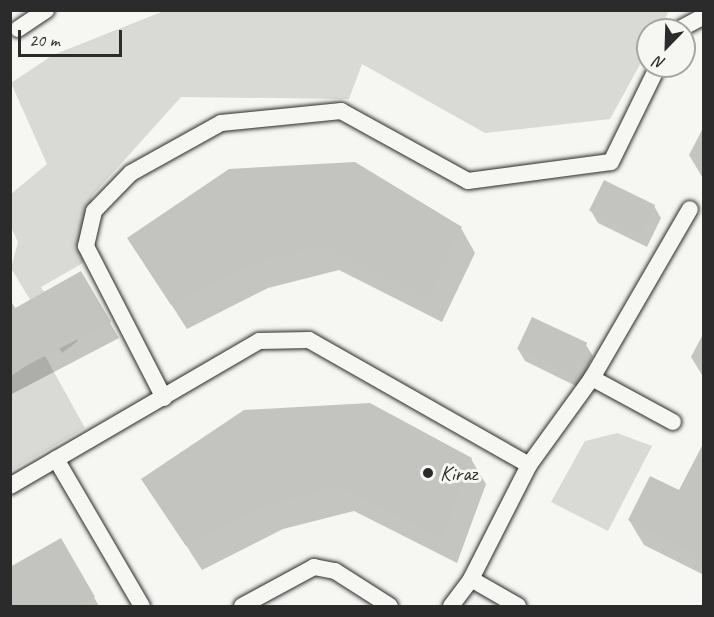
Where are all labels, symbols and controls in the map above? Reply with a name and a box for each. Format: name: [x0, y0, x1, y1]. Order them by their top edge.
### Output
scale bar: [21, 18, 124, 56]
north arrow: [636, 18, 696, 78]
text: 20 m: [29, 29, 60, 51]
text: N: [651, 52, 668, 74]
place label: Kiraz: [440, 460, 477, 486]
marker: Kiraz: [421, 466, 435, 480]

